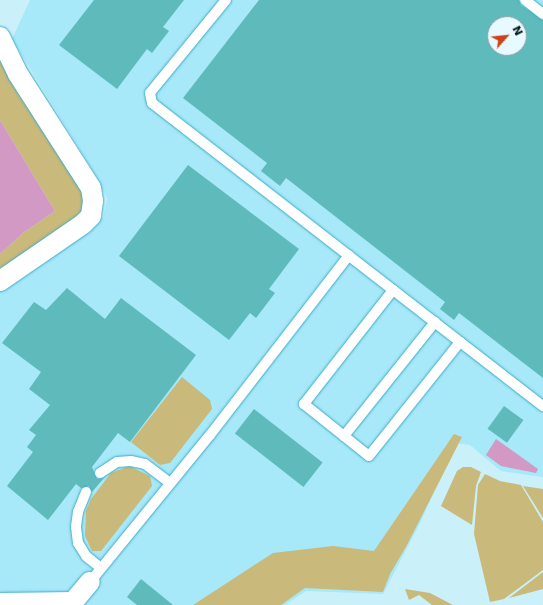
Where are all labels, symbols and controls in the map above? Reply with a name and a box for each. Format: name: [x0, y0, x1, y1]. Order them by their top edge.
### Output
north arrow: [487, 16, 527, 56]
text: N: [509, 24, 525, 38]

